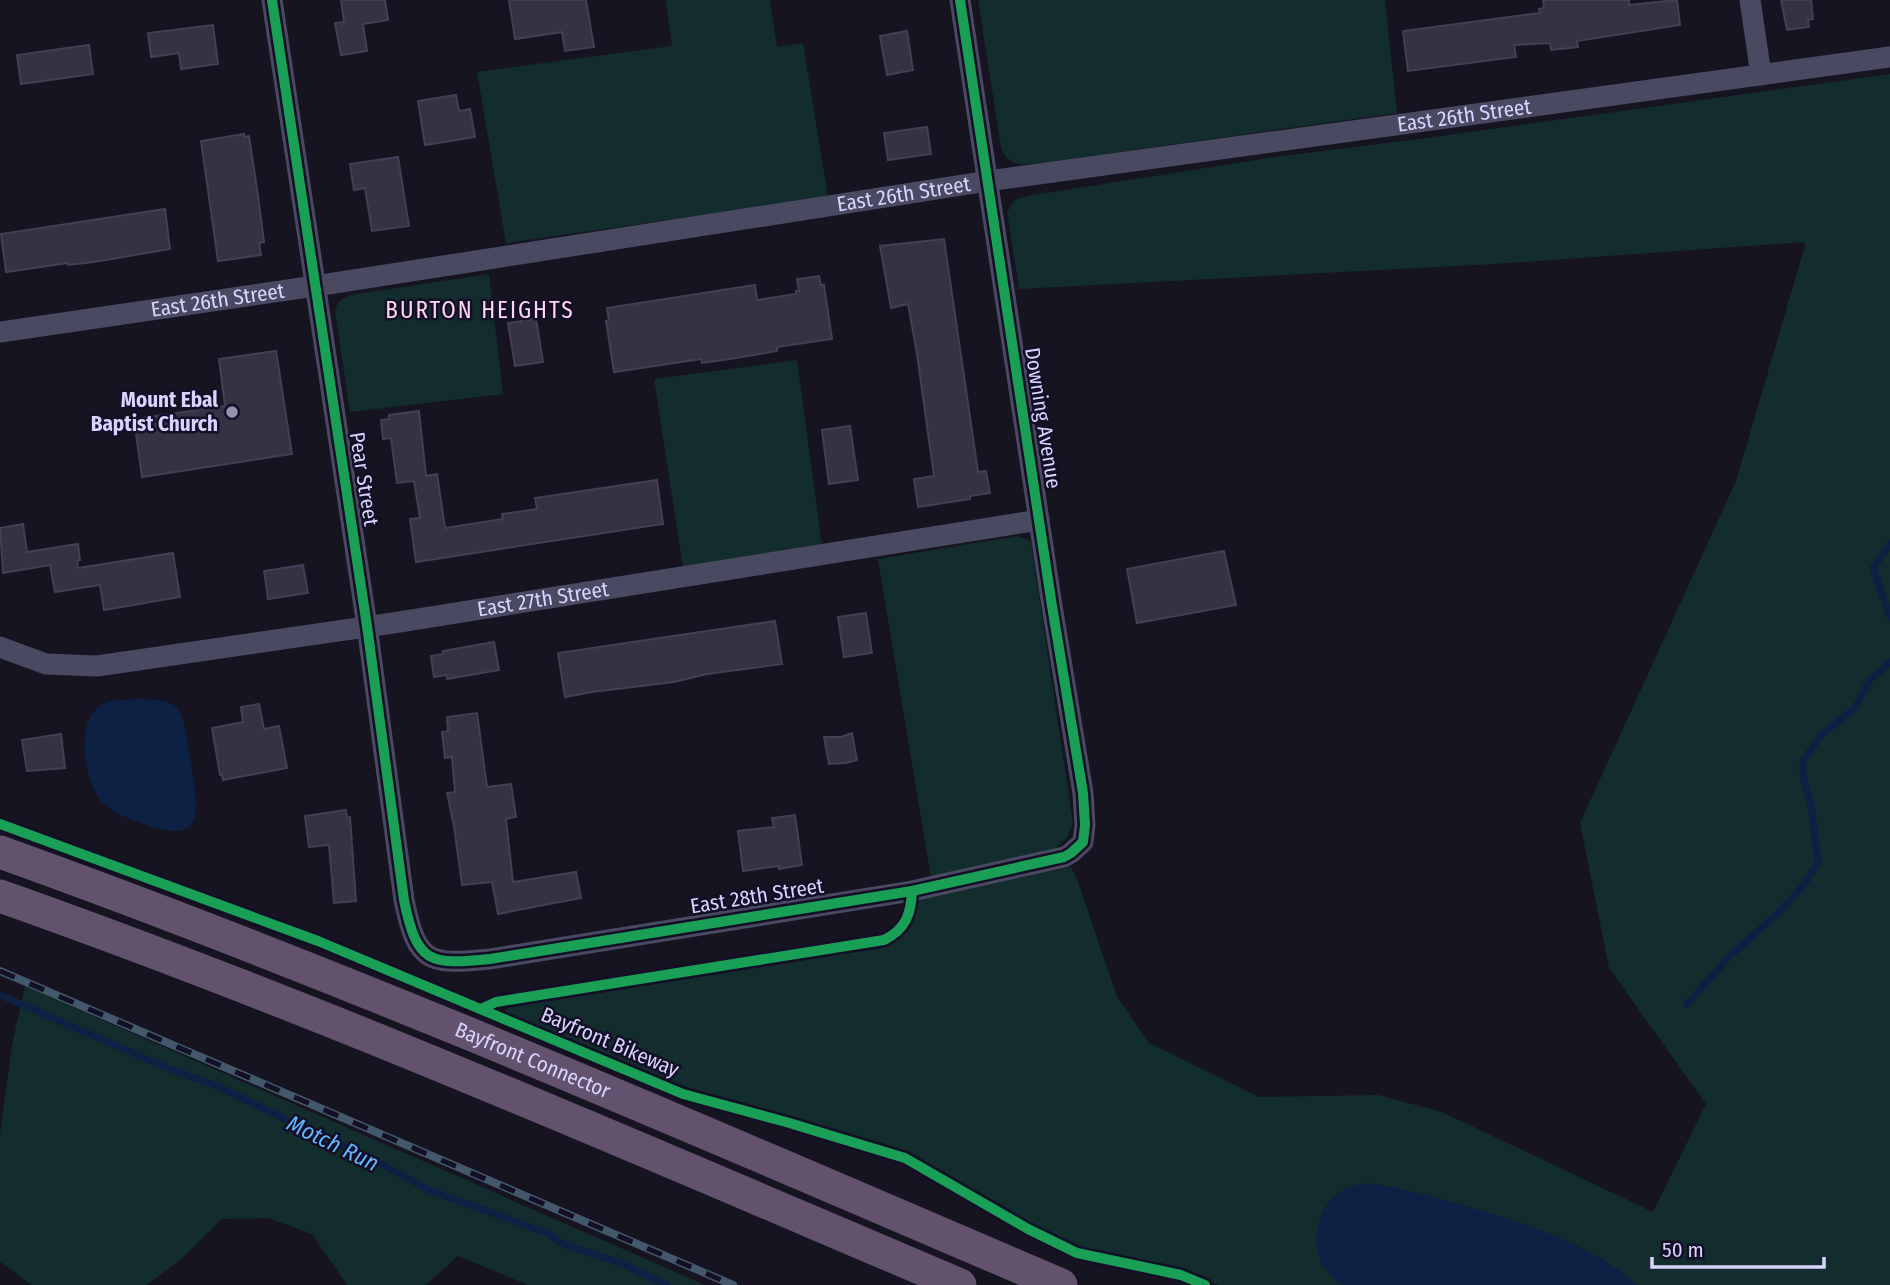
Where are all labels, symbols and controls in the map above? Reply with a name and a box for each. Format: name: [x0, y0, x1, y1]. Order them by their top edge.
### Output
street label: East 26th Street: [1395, 93, 1533, 138]
street label: East 26th Street: [835, 171, 972, 217]
street label: East 26th Street: [149, 278, 286, 323]
district label: BURTON HEIGHTS: [385, 296, 575, 324]
street label: Downing Avenue: [1019, 346, 1067, 490]
place label: Mount Ebal Baptist Church: [91, 387, 218, 437]
marker: Mount Ebal Baptist Church: [224, 404, 240, 420]
street label: Pear Street: [344, 430, 384, 528]
street label: East 27th Street: [475, 576, 611, 622]
street label: East 28th Street: [688, 873, 826, 919]
street label: Bayfront Bikeway: [537, 1001, 684, 1083]
street label: Bayfront Connector: [451, 1016, 615, 1104]
water label: Motch Run: [282, 1109, 384, 1177]
scale bar: [1652, 1226, 1824, 1270]
text: 50 m: [1662, 1237, 1704, 1263]

